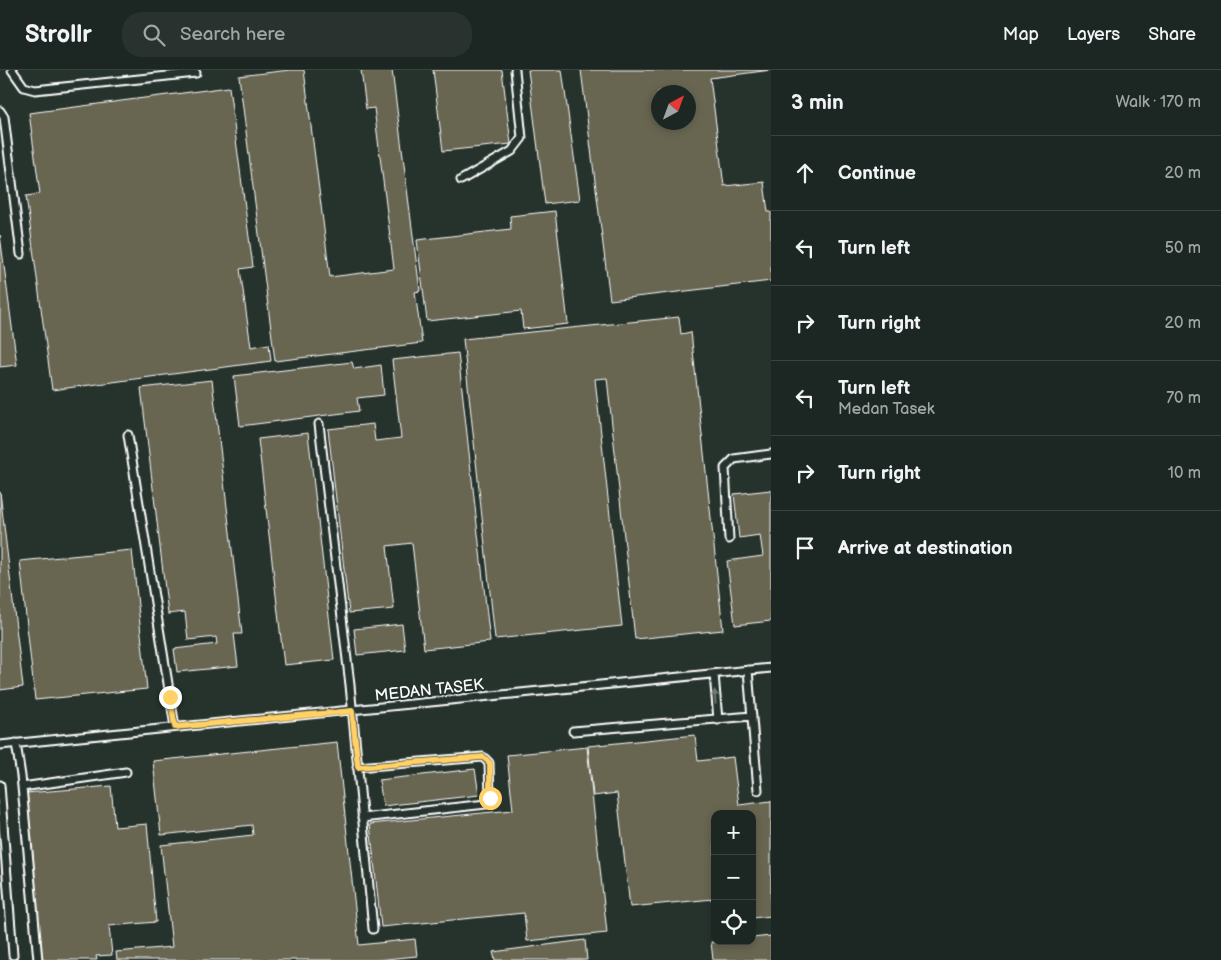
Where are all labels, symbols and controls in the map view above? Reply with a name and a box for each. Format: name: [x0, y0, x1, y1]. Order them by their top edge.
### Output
search box: [122, 12, 472, 57]
text: Strollr: [25, 20, 92, 49]
icon: search: [140, 21, 168, 49]
text: Search here: [180, 23, 285, 46]
text: Map: [1003, 24, 1039, 45]
text: Layers: [1067, 24, 1120, 45]
text: Share: [1148, 24, 1196, 45]
north arrow: [651, 85, 696, 130]
text: 3 min: [791, 90, 844, 115]
text: Walk · 170 m: [1115, 93, 1201, 112]
icon: ahead: [791, 159, 819, 187]
text: Continue: [838, 162, 916, 185]
text: 20 m: [1165, 164, 1201, 183]
icon: left: [791, 234, 819, 262]
text: Turn left: [838, 237, 910, 260]
text: 50 m: [1165, 239, 1201, 258]
icon: right: [791, 309, 819, 337]
text: Turn right: [838, 312, 921, 335]
text: 20 m: [1165, 314, 1201, 333]
text: Turn left: [838, 377, 910, 400]
icon: left: [791, 384, 819, 412]
text: 70 m: [1166, 389, 1201, 408]
text: Medan Tasek: [838, 400, 935, 419]
icon: right: [791, 459, 819, 487]
text: Turn right: [838, 462, 921, 485]
text: 10 m: [1168, 464, 1201, 483]
icon: arrive: [791, 534, 819, 562]
text: Arrive at destination: [838, 537, 1013, 560]
street label: MEDAN TASEK: [374, 675, 485, 706]
route end: [159, 686, 182, 709]
one-way arrow: [711, 689, 719, 705]
route start: [479, 787, 502, 810]
map controls: [711, 810, 756, 945]
button: +: [711, 810, 756, 855]
button: −: [711, 855, 756, 900]
button: locate: [711, 900, 756, 945]

